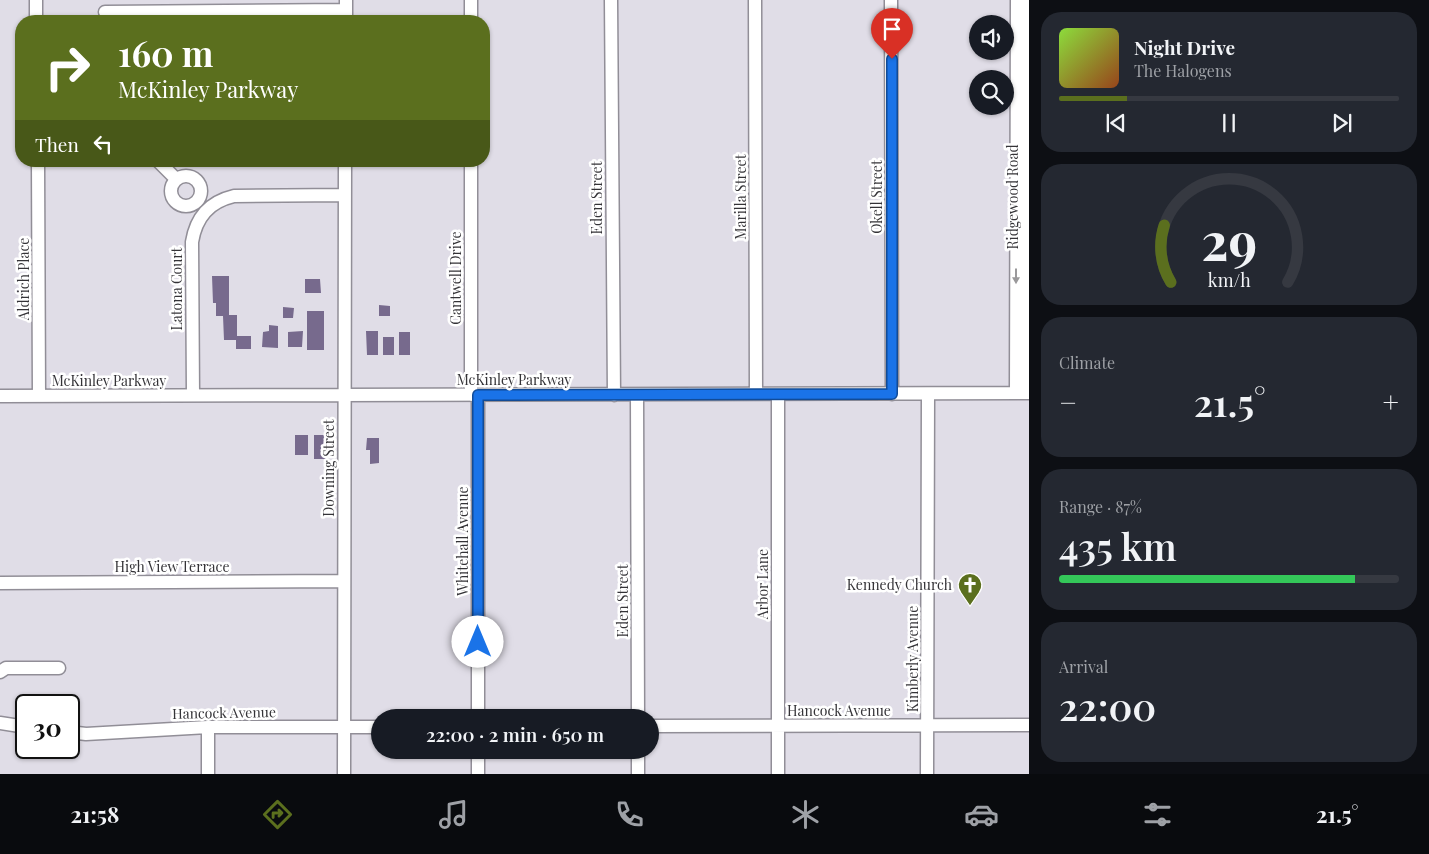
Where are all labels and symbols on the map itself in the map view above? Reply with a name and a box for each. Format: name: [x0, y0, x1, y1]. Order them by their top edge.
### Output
pin: [871, 8, 913, 59]
street label: Ridgewood Road: [1003, 144, 1022, 250]
street label: Marilla Street: [731, 153, 750, 240]
street label: Okell Street: [867, 159, 886, 234]
street label: Eden Street: [587, 160, 606, 235]
street label: Cantwell Drive: [446, 231, 465, 325]
street label: Aldrich Place: [14, 238, 33, 321]
street label: Latona Court: [167, 246, 186, 331]
one-way arrow: [1012, 268, 1020, 284]
street label: McKinley Parkway: [457, 370, 571, 389]
street label: McKinley Parkway: [52, 371, 166, 390]
street label: Downing Street: [319, 418, 338, 517]
street label: Whitehall Avenue: [453, 486, 472, 597]
street label: Arbor Lane: [753, 549, 772, 620]
street label: High View Terrace: [115, 557, 229, 576]
street label: Eden Street: [613, 563, 632, 638]
church icon: Kennedy Church: [957, 572, 983, 606]
place label: Kennedy Church: [847, 575, 953, 594]
street label: Kimberly Avenue: [903, 606, 922, 712]
position arrow: [451, 615, 503, 667]
speed limit sign: 30: [15, 694, 80, 759]
street label: Hancock Avenue: [787, 701, 891, 720]
street label: Hancock Avenue: [172, 702, 276, 723]

